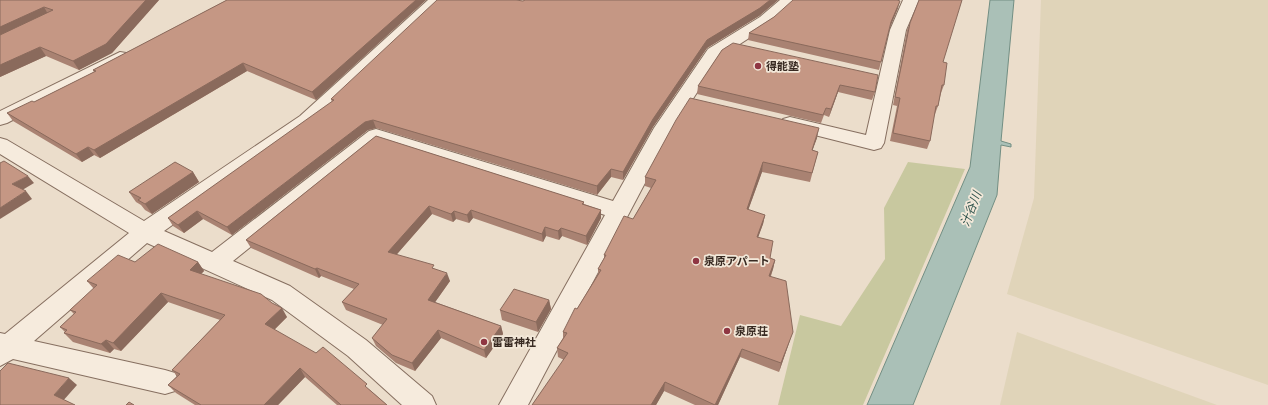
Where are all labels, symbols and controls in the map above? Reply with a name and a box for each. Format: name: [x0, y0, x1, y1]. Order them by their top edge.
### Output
place label: 得能塾: [766, 59, 799, 73]
marker: 得能塾: [753, 61, 763, 71]
water label: 汁谷川: [957, 187, 985, 228]
place label: 泉原アパート: [704, 254, 770, 268]
marker: 泉原アパート: [691, 256, 701, 266]
place label: 泉原荘: [735, 324, 768, 338]
marker: 泉原荘: [722, 326, 732, 336]
place label: 雷雷神社: [492, 335, 536, 349]
marker: 雷雷神社: [479, 337, 489, 347]

